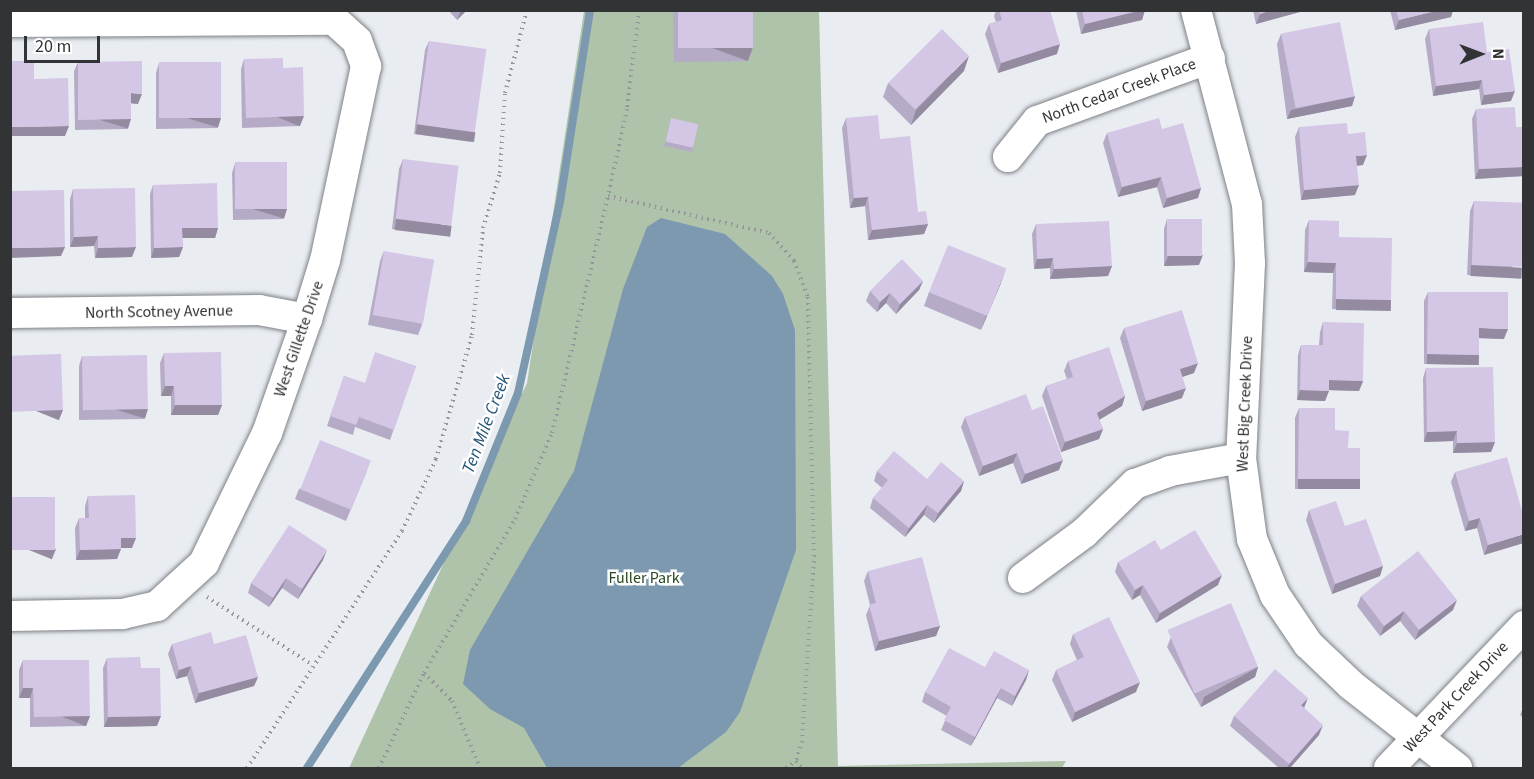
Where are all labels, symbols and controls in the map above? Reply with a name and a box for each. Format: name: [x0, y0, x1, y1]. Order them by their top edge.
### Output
scale bar: [27, 24, 104, 62]
north arrow: [1450, 24, 1510, 84]
text: 20 m: [35, 34, 71, 59]
text: N: [1487, 48, 1509, 59]
street label: North Cedar Creek Place: [1039, 54, 1199, 128]
street label: West Gillette Drive: [270, 279, 328, 399]
street label: North Scotney Avenue: [85, 301, 233, 323]
street label: West Big Creek Drive: [1233, 336, 1257, 472]
water label: Ten Mile Creek: [458, 371, 516, 477]
park label: Fuller Park: [608, 568, 680, 588]
street label: West Park Creek Drive: [1400, 637, 1512, 757]

